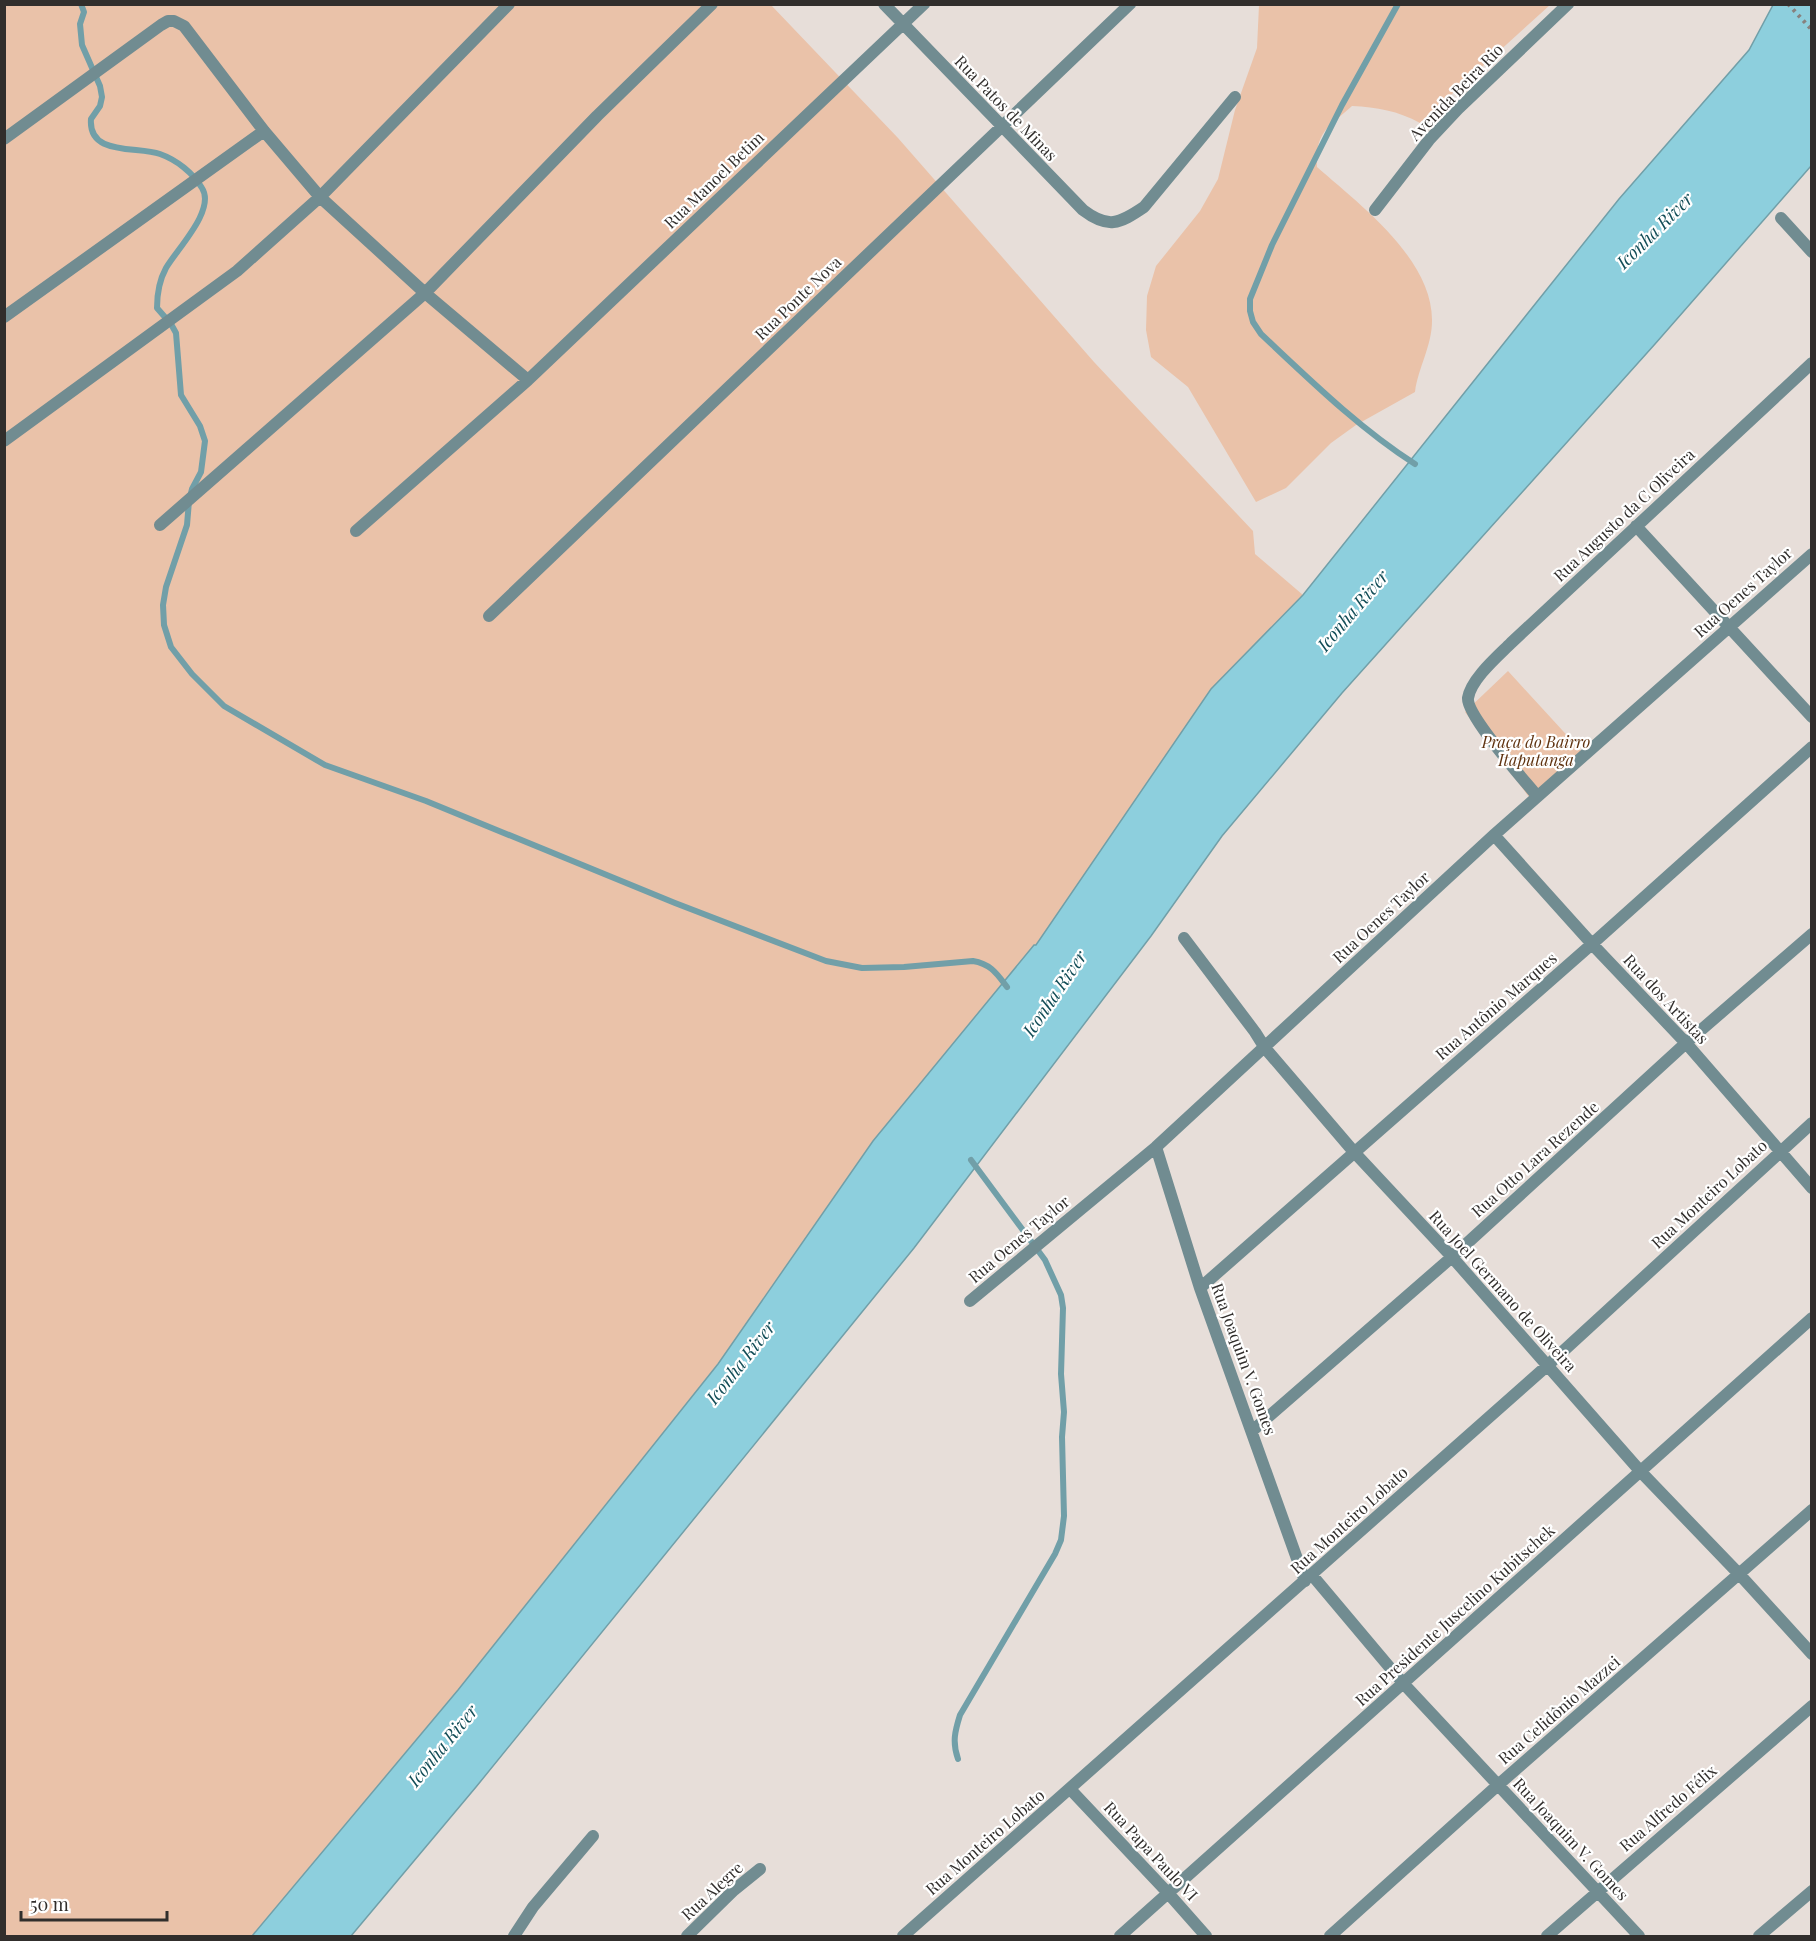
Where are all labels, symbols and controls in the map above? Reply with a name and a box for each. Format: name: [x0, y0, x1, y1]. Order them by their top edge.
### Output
street label: Avenida Beira Rio: [1403, 39, 1507, 145]
street label: Rua Patos de Minas: [951, 50, 1062, 165]
street label: Rua Manoel Betim: [659, 127, 768, 233]
water label: Iconha River: [1610, 186, 1699, 274]
street label: Rua Ponte Nova: [750, 251, 845, 344]
street label: Rua Augusto da C Oliveira: [1549, 444, 1699, 586]
street label: Rua Oenes Taylor: [1689, 542, 1796, 641]
water label: Iconha River: [1311, 564, 1394, 657]
park label: Praça do Bairro Itaputanga: [1481, 731, 1590, 770]
street label: Rua Oenes Taylor: [1328, 866, 1434, 967]
water label: Iconha River: [1016, 945, 1092, 1042]
street label: Rua Antônio Marques: [1431, 947, 1561, 1064]
street label: Rua dos Artistas: [1619, 949, 1713, 1048]
street label: Rua Otto Lara Rezende: [1467, 1096, 1603, 1221]
street label: Rua Monteiro Lobato: [1646, 1134, 1771, 1253]
street label: Rua Oenes Taylor: [964, 1190, 1073, 1287]
street label: Rua Joel Germano de Oliveira: [1425, 1205, 1582, 1376]
street label: Rua Joaquim V. Gomes: [1207, 1280, 1282, 1438]
water label: Iconha River: [700, 1315, 781, 1409]
street label: Rua Monteiro Lobato: [1286, 1461, 1412, 1578]
street label: Rua Presidente Juscelino Kubitschek: [1350, 1519, 1559, 1710]
street label: Rua Celidônio Mazzei: [1493, 1651, 1624, 1768]
water label: Iconha River: [401, 1698, 483, 1792]
street label: Rua Alfredo Félix: [1615, 1759, 1721, 1856]
street label: Rua Joaquim V. Gomes: [1509, 1773, 1634, 1904]
street label: Rua Monteiro Lobato: [921, 1784, 1049, 1899]
street label: Rua Papa Paulo VI: [1100, 1797, 1203, 1905]
street label: Rua Alegre: [676, 1857, 747, 1925]
scale bar: [21, 1884, 166, 1922]
text: 50 m: [30, 1892, 69, 1916]

